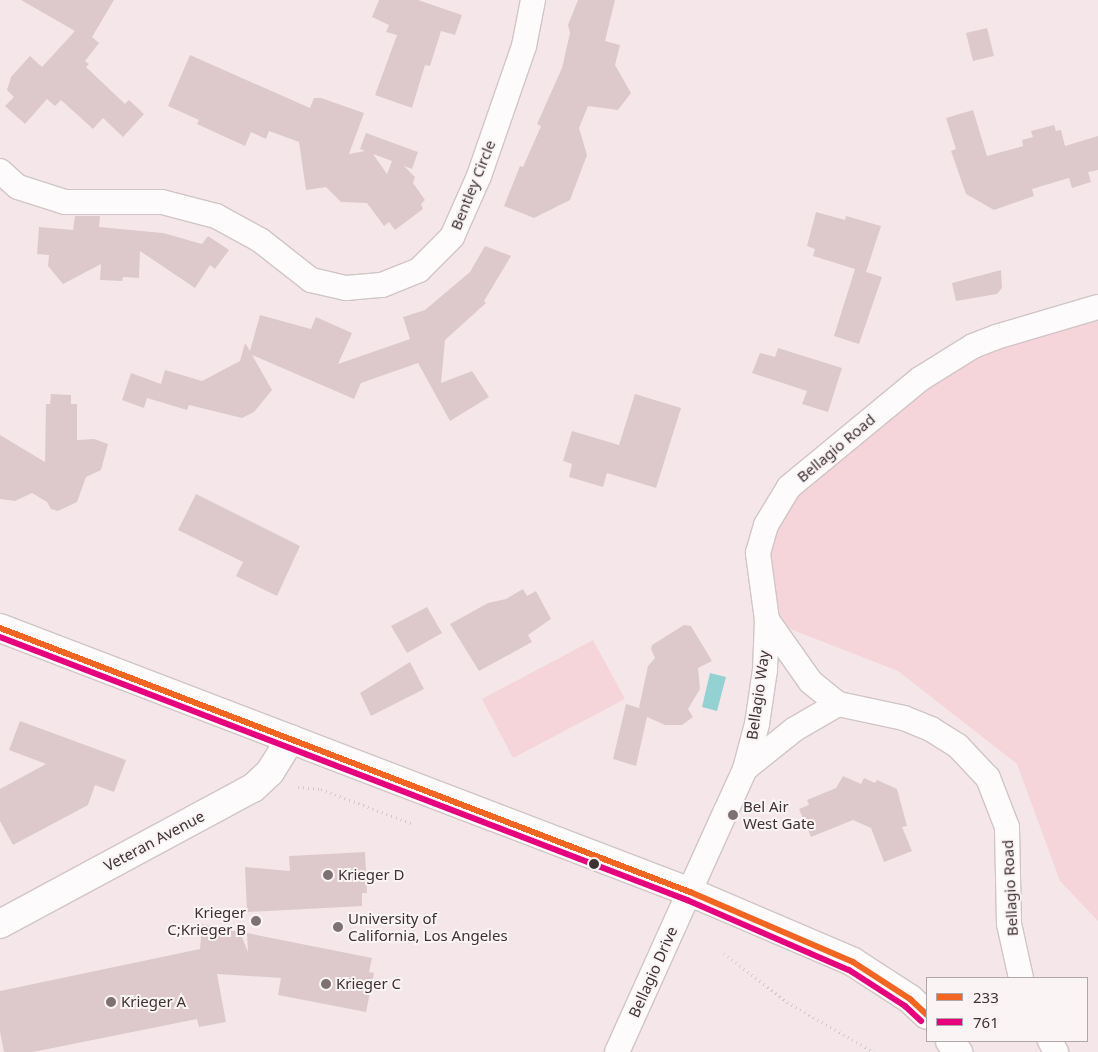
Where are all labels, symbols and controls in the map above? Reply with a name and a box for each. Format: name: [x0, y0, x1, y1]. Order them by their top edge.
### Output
street label: Bentley Circle: [447, 137, 499, 233]
street label: Bellagio Road: [793, 410, 879, 486]
street label: Bellagio Way: [743, 649, 773, 741]
place label: Bel Air West Gate: [743, 797, 815, 832]
street label: Veteran Avenue: [101, 807, 207, 875]
marker: Bel Air West Gate: [727, 809, 739, 821]
street label: Bellagio Road: [998, 839, 1022, 937]
unlabelled marker: [589, 859, 599, 869]
place label: Krieger D: [338, 866, 405, 884]
marker: Krieger D: [322, 869, 334, 881]
place label: Krieger C;Krieger B: [167, 903, 246, 938]
place label: University of California, Los Angeles: [348, 909, 508, 944]
marker: Krieger C;Krieger B: [250, 915, 262, 927]
marker: University of California, Los Angeles: [332, 921, 344, 933]
street label: Bellagio Drive: [625, 924, 681, 1020]
place label: Krieger C: [336, 975, 401, 993]
legend: [926, 977, 1088, 1042]
marker: Krieger C: [320, 978, 332, 990]
text: 233: [973, 987, 999, 1007]
place label: Krieger A: [121, 993, 186, 1011]
marker: Krieger A: [105, 996, 117, 1008]
text: 761: [973, 1012, 999, 1032]

